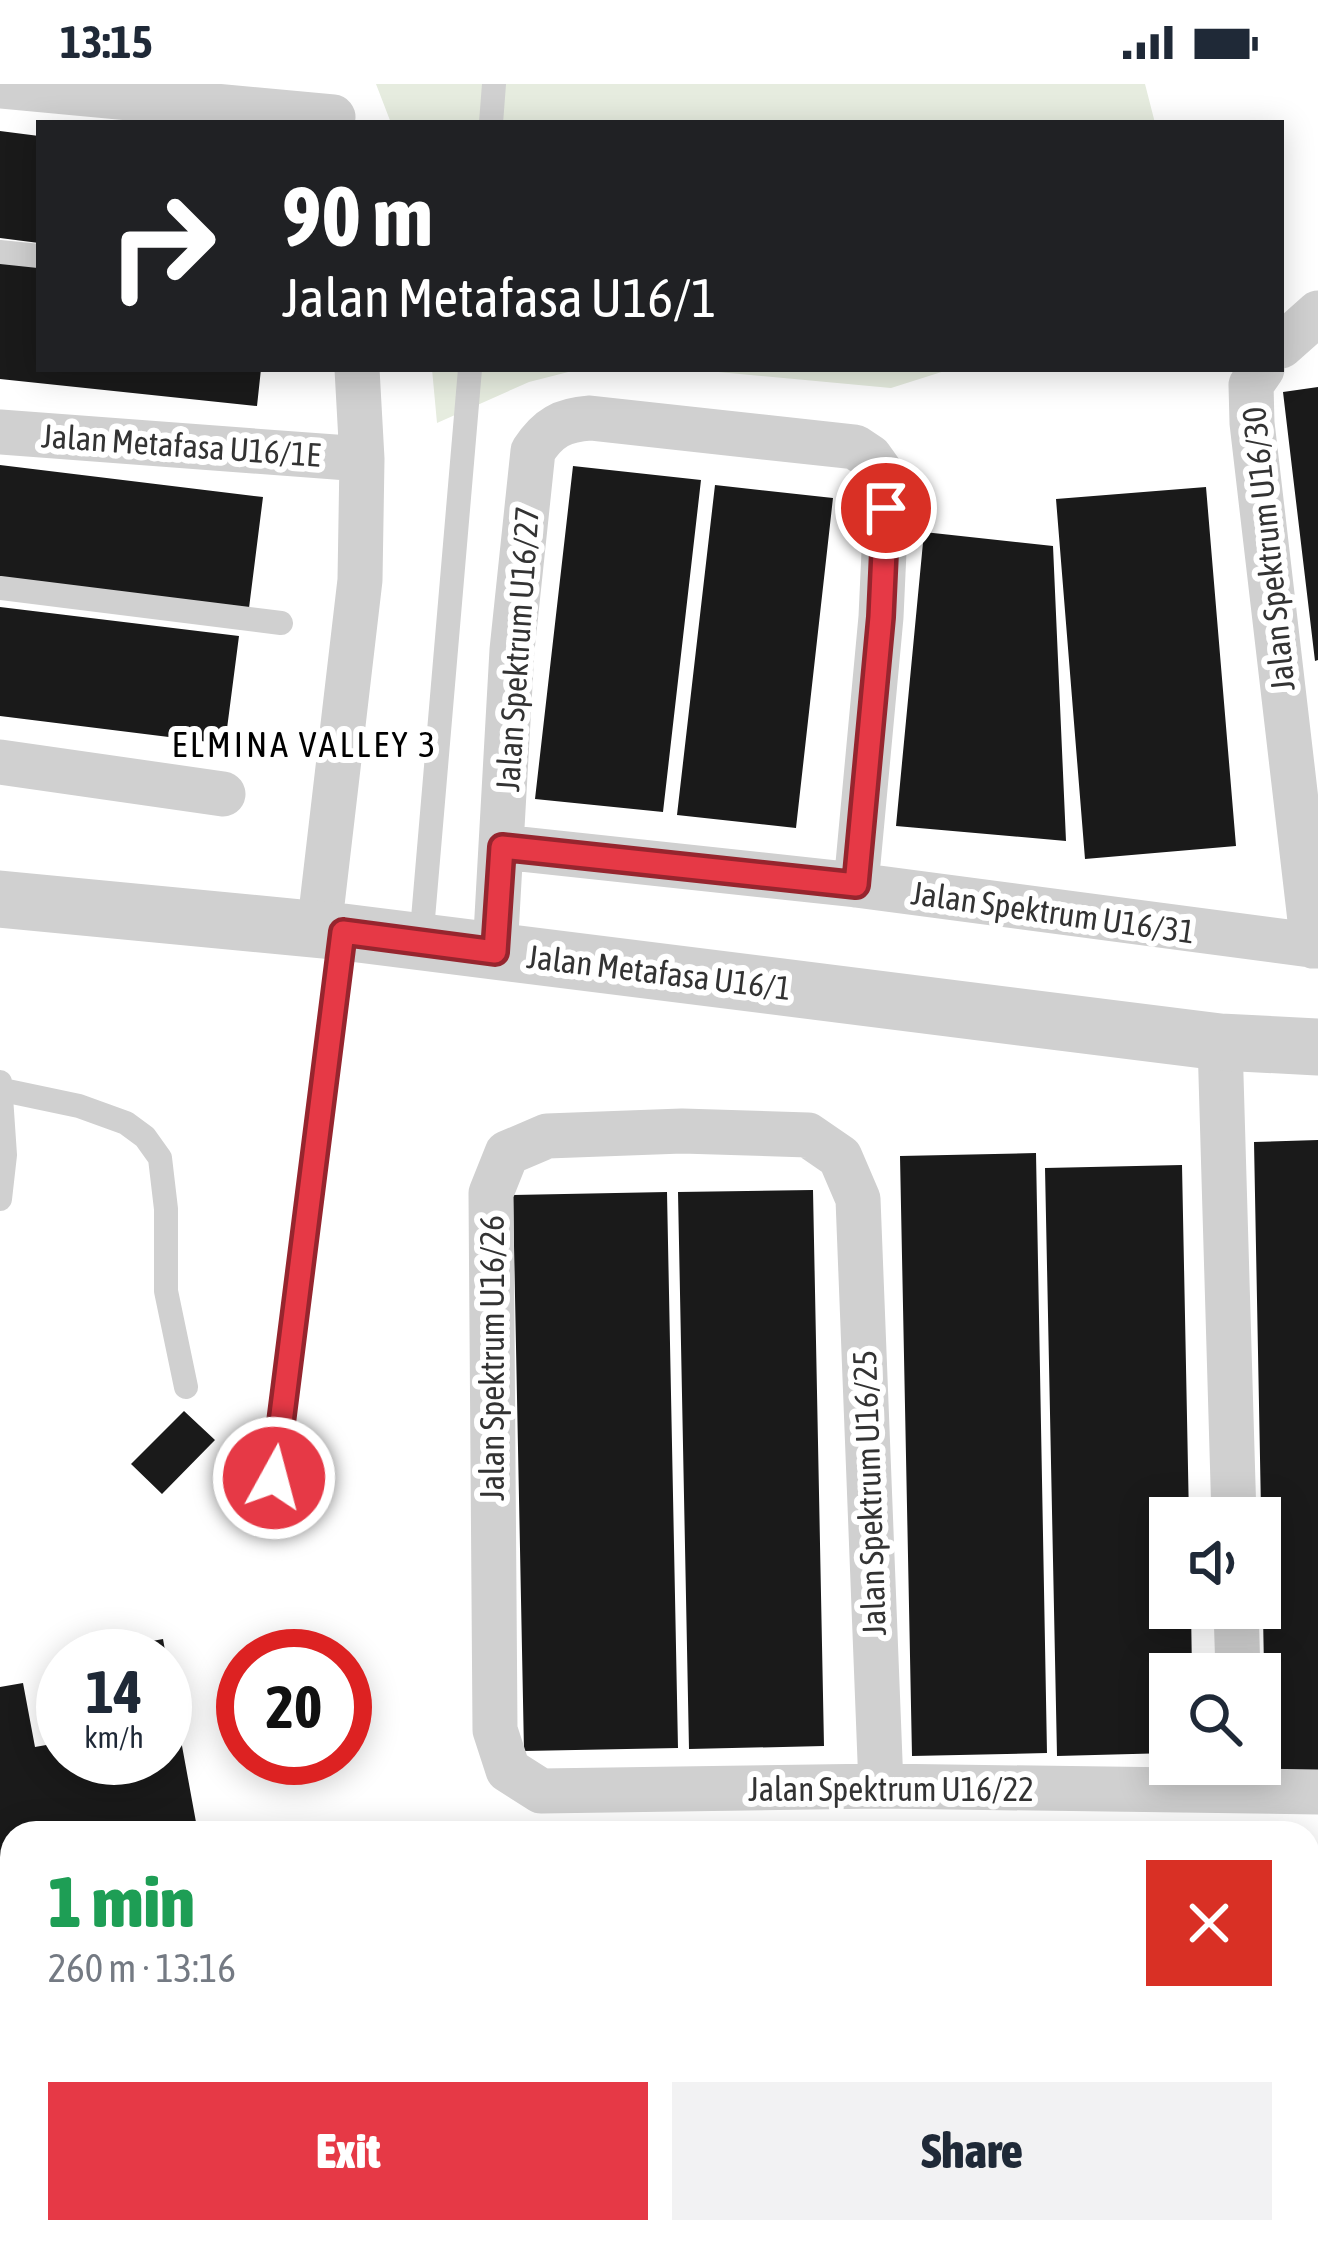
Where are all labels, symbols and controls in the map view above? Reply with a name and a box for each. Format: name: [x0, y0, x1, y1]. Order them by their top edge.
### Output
text: 13:15: [60, 16, 153, 68]
icon: right: [84, 168, 240, 324]
text: 90 m: [282, 168, 433, 264]
text: Jalan Metafasa U16/1: [282, 267, 717, 328]
street label: Jalan Spektrum U16/30: [1234, 405, 1302, 693]
street label: Jalan Metafasa U16/1E: [40, 416, 322, 474]
pin: [835, 457, 937, 559]
icon: arrive: [853, 475, 919, 541]
street label: Jalan Spektrum U16/27: [488, 505, 546, 793]
district label: ELMINA VALLEY 3: [171, 723, 439, 765]
street label: Jalan Spektrum U16/31: [909, 873, 1197, 951]
street label: Jalan Metafasa U16/1: [525, 937, 793, 1007]
street label: Jalan Spektrum U16/26: [473, 1215, 511, 1501]
street label: Jalan Spektrum U16/25: [845, 1350, 893, 1636]
position arrow: [211, 1415, 337, 1541]
map controls: [1149, 1497, 1281, 1785]
button: sound: [1149, 1497, 1281, 1629]
speed limit sign: 20: [216, 1629, 372, 1785]
button: search: [1149, 1653, 1281, 1785]
text: 14: [86, 1657, 142, 1726]
text: km/h: [84, 1720, 144, 1754]
street label: Jalan Spektrum U16/22: [748, 1770, 1034, 1808]
text: 1 min: [48, 1860, 195, 1942]
button: close: [1146, 1860, 1272, 1986]
text: 260 m · 13:16: [48, 1946, 236, 1990]
button: Exit: [48, 2082, 648, 2220]
button: Share: [672, 2082, 1272, 2220]

